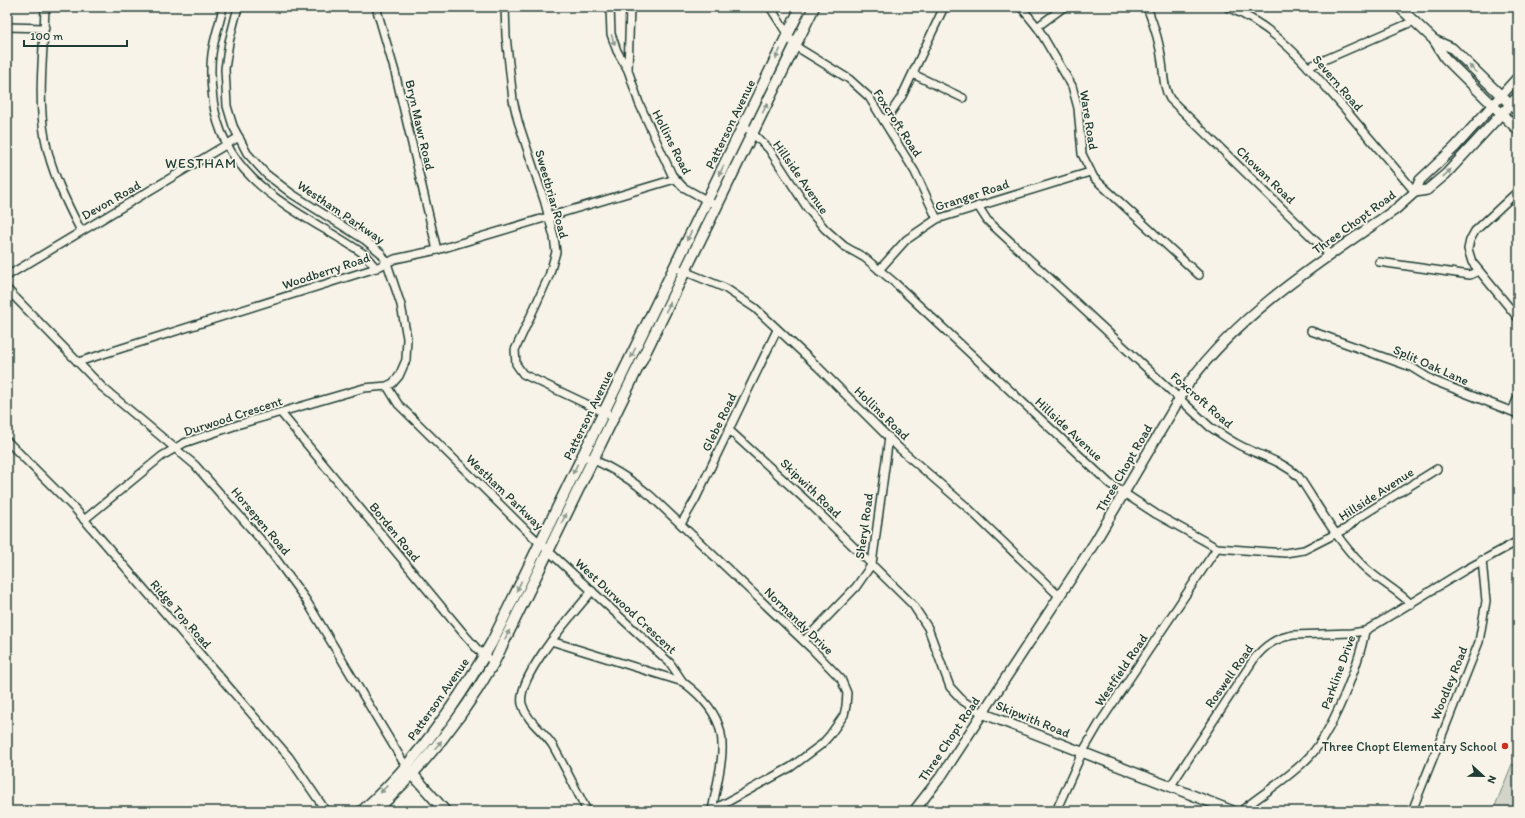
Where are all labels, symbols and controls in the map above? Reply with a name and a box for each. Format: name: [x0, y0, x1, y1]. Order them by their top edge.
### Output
scale bar: [24, 22, 127, 48]
text: 100 m: [30, 29, 63, 43]
one-way arrow: [610, 35, 616, 47]
one-way arrow: [774, 49, 781, 60]
street label: Severn Road: [1310, 52, 1366, 114]
one-way arrow: [1468, 64, 1478, 74]
street label: Patterson Avenue: [702, 77, 758, 171]
street label: Bryn Mawr Road: [402, 78, 438, 172]
street label: Foxcroft Road: [870, 86, 926, 160]
street label: Ware Road: [1077, 89, 1101, 151]
one-way arrow: [761, 103, 768, 114]
street label: Hollins Road: [649, 107, 695, 177]
street label: Hillside Avenue: [770, 137, 832, 217]
street label: Chowan Road: [1233, 143, 1299, 207]
street label: Sweetbriar Road: [532, 148, 572, 240]
district label: WESTHAM: [165, 155, 237, 172]
one-way arrow: [718, 166, 724, 177]
one-way arrow: [1442, 168, 1453, 177]
street label: Granger Road: [933, 176, 1011, 214]
street label: Devon Road: [79, 177, 143, 223]
street label: Westham Parkway: [294, 177, 388, 247]
street label: Three Chopt Road: [1309, 187, 1399, 257]
one-way arrow: [686, 230, 692, 241]
street label: Woodberry Road: [280, 250, 372, 292]
one-way arrow: [665, 301, 671, 313]
street label: Split Oak Lane: [1391, 342, 1471, 388]
one-way arrow: [629, 347, 636, 358]
street label: Patterson Avenue: [560, 368, 616, 462]
street label: Foxcroft Road: [1168, 369, 1236, 431]
street label: Hollins Road: [851, 383, 913, 443]
street label: Glebe Road: [698, 390, 740, 454]
street label: Durwood Crescent: [182, 393, 284, 439]
street label: Hillside Avenue: [1032, 394, 1106, 464]
street label: Three Chopt Road: [1093, 421, 1155, 515]
street label: Westham Parkway: [463, 451, 547, 533]
street label: Skipwith Road: [777, 455, 845, 521]
one-way arrow: [572, 464, 578, 475]
street label: Hillside Avenue: [1336, 464, 1416, 524]
street label: Horsepen Road: [228, 484, 294, 558]
street label: Sheryl Road: [852, 492, 876, 560]
street label: Borden Road: [367, 499, 423, 565]
one-way arrow: [561, 513, 567, 524]
street label: West Durwood Crescent: [572, 555, 680, 657]
street label: Ridge Top Road: [147, 577, 215, 651]
one-way arrow: [516, 581, 522, 592]
street label: Normandy Drive: [761, 584, 837, 658]
one-way arrow: [504, 630, 511, 641]
street label: Westfield Road: [1091, 631, 1151, 709]
street label: Parkline Drive: [1318, 633, 1358, 711]
street label: Roswell Road: [1202, 641, 1256, 710]
street label: Woodley Road: [1427, 644, 1471, 722]
street label: Patterson Avenue: [404, 655, 472, 743]
street label: Three Chopt Road: [915, 694, 983, 784]
street label: Skipwith Road: [994, 697, 1072, 741]
one-way arrow: [433, 739, 442, 750]
place label: Three Chopt Elementary School: [1322, 739, 1497, 754]
marker: Three Chopt Elementary School: [1500, 741, 1510, 751]
north arrow: [1463, 756, 1503, 796]
text: N: [1484, 774, 1499, 785]
one-way arrow: [379, 784, 389, 794]

